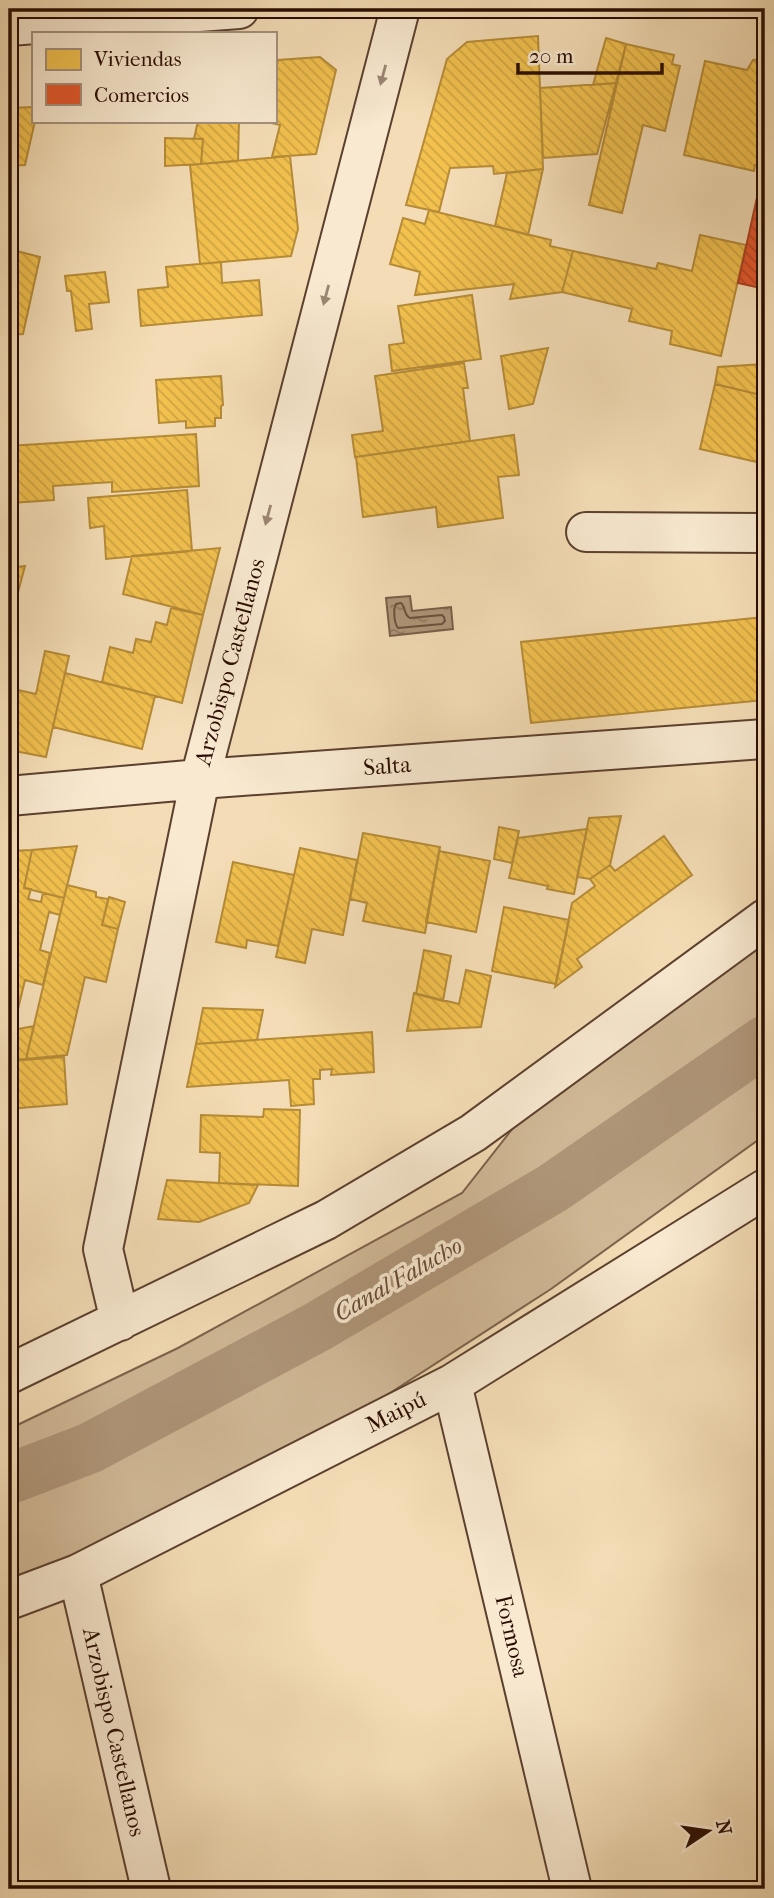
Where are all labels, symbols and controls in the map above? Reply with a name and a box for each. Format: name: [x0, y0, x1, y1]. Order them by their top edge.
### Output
legend: [32, 32, 276, 122]
scale bar: [518, 32, 662, 76]
text: 20 m: [529, 44, 574, 68]
text: Viviendas: [93, 47, 182, 71]
one-way arrow: [377, 64, 388, 86]
text: Comercios: [94, 83, 189, 107]
one-way arrow: [320, 284, 331, 306]
one-way arrow: [262, 504, 273, 526]
street label: Arzobispo Castellanos: [189, 555, 271, 770]
street label: Salta: [362, 751, 412, 781]
water label: Canal Falucho: [329, 1231, 467, 1327]
street label: Maipú: [361, 1385, 431, 1439]
street label: Formosa: [489, 1592, 535, 1680]
street label: Arzobispo Castellanos: [77, 1624, 151, 1839]
north arrow: [672, 1797, 742, 1867]
text: N: [711, 1818, 736, 1837]

